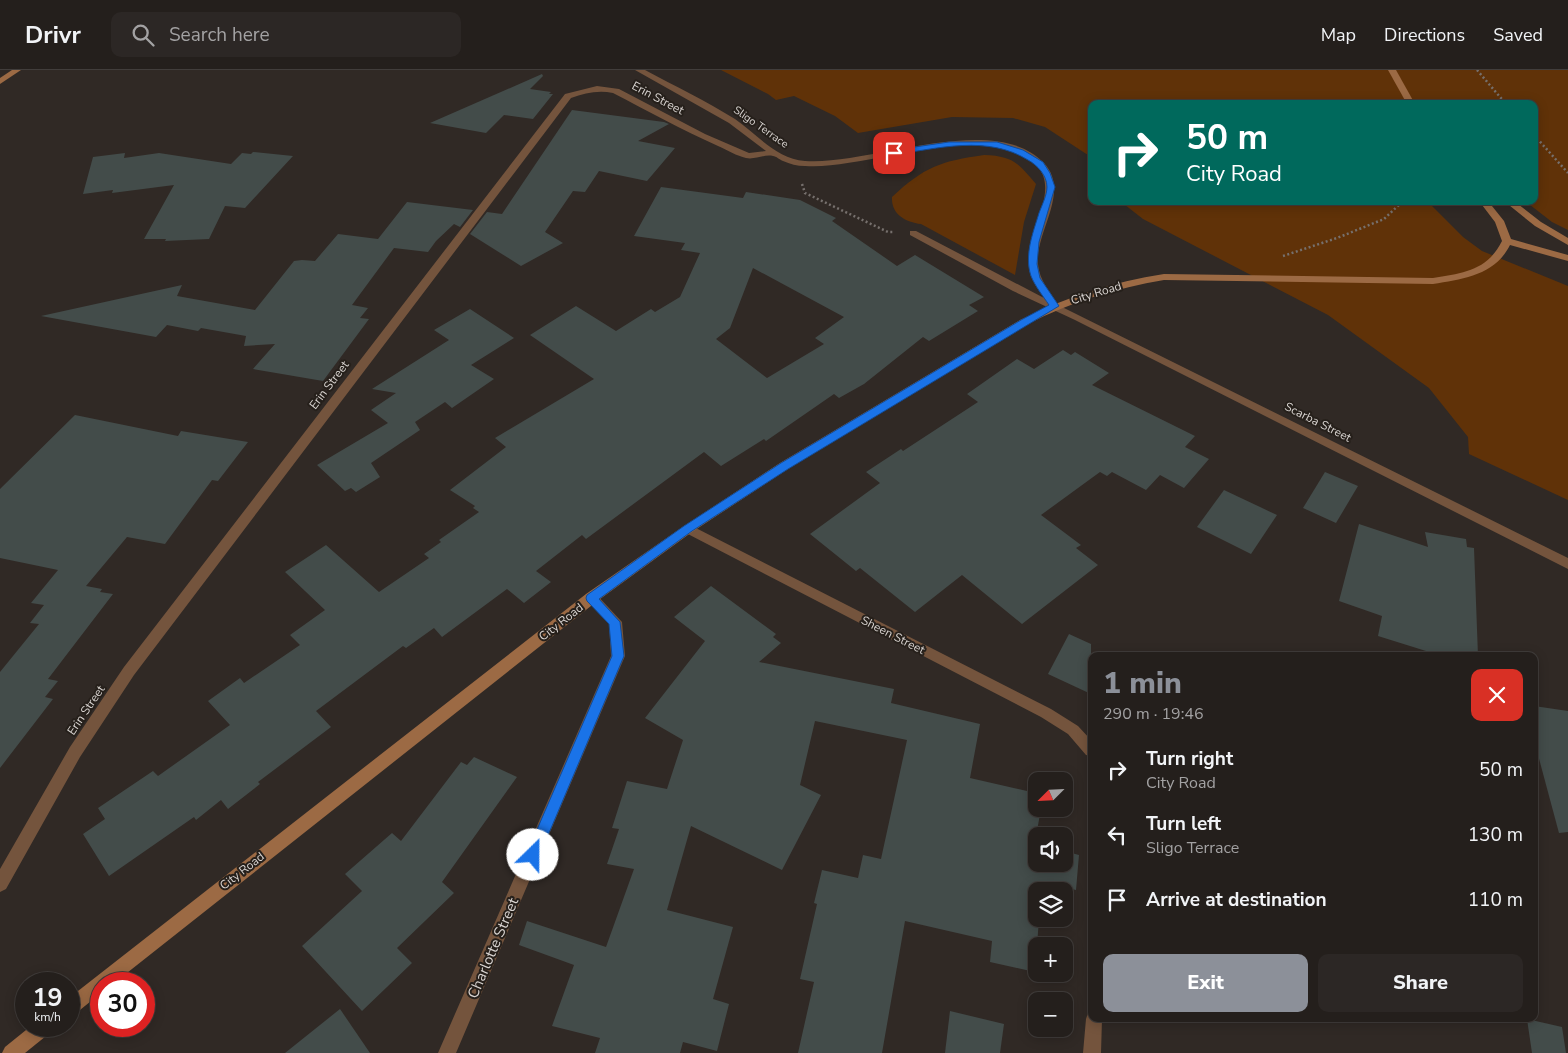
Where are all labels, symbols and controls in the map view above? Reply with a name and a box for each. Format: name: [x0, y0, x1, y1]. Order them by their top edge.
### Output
search box: [111, 12, 461, 57]
text: Drivr: [25, 19, 81, 51]
icon: search: [129, 21, 157, 49]
text: Search here: [169, 22, 270, 48]
text: Map: [1321, 23, 1356, 47]
text: Directions: [1384, 23, 1465, 47]
text: Saved: [1493, 23, 1543, 47]
street label: Erin Street: [629, 78, 688, 119]
street label: Sligo Terrace: [730, 102, 792, 152]
text: 50 m: [1186, 114, 1268, 161]
icon: right: [1103, 120, 1168, 185]
pin: [873, 132, 915, 174]
icon: arrive: [880, 139, 908, 167]
text: City Road: [1186, 159, 1282, 189]
street label: City Road: [1069, 278, 1123, 308]
street label: Erin Street: [306, 357, 353, 412]
street label: Scarba Street: [1282, 398, 1355, 446]
street label: City Road: [535, 600, 587, 644]
street label: Sheen Street: [858, 612, 928, 658]
text: 1 min: [1103, 663, 1182, 704]
button: close: [1471, 669, 1523, 721]
street label: Erin Street: [64, 681, 109, 738]
text: 290 m · 19:46: [1103, 703, 1204, 725]
text: Turn right: [1146, 746, 1233, 772]
icon: right: [1103, 756, 1131, 784]
text: 50 m: [1479, 757, 1523, 783]
north arrow: [1028, 772, 1072, 818]
map controls: [1028, 772, 1073, 1037]
text: City Road: [1146, 772, 1216, 794]
text: Turn left: [1146, 811, 1221, 837]
icon: left: [1103, 821, 1131, 849]
text: 130 m: [1468, 822, 1523, 848]
button: sound: [1028, 827, 1073, 872]
position arrow: [506, 828, 558, 880]
text: Sligo Terrace: [1146, 837, 1239, 859]
street label: City Road: [216, 849, 268, 893]
button: layers: [1028, 882, 1073, 927]
icon: arrive: [1103, 886, 1131, 914]
text: Arrive at destination: [1146, 887, 1327, 913]
text: 110 m: [1468, 887, 1523, 913]
street label: Charlotte Street: [463, 894, 524, 1001]
button: +: [1028, 937, 1073, 982]
button: Exit: [1103, 954, 1308, 1012]
button: Share: [1318, 954, 1523, 1012]
speed limit sign: 30: [90, 972, 155, 1037]
text: 19: [32, 981, 63, 1015]
button: −: [1028, 992, 1073, 1037]
text: km/h: [34, 1009, 61, 1025]

